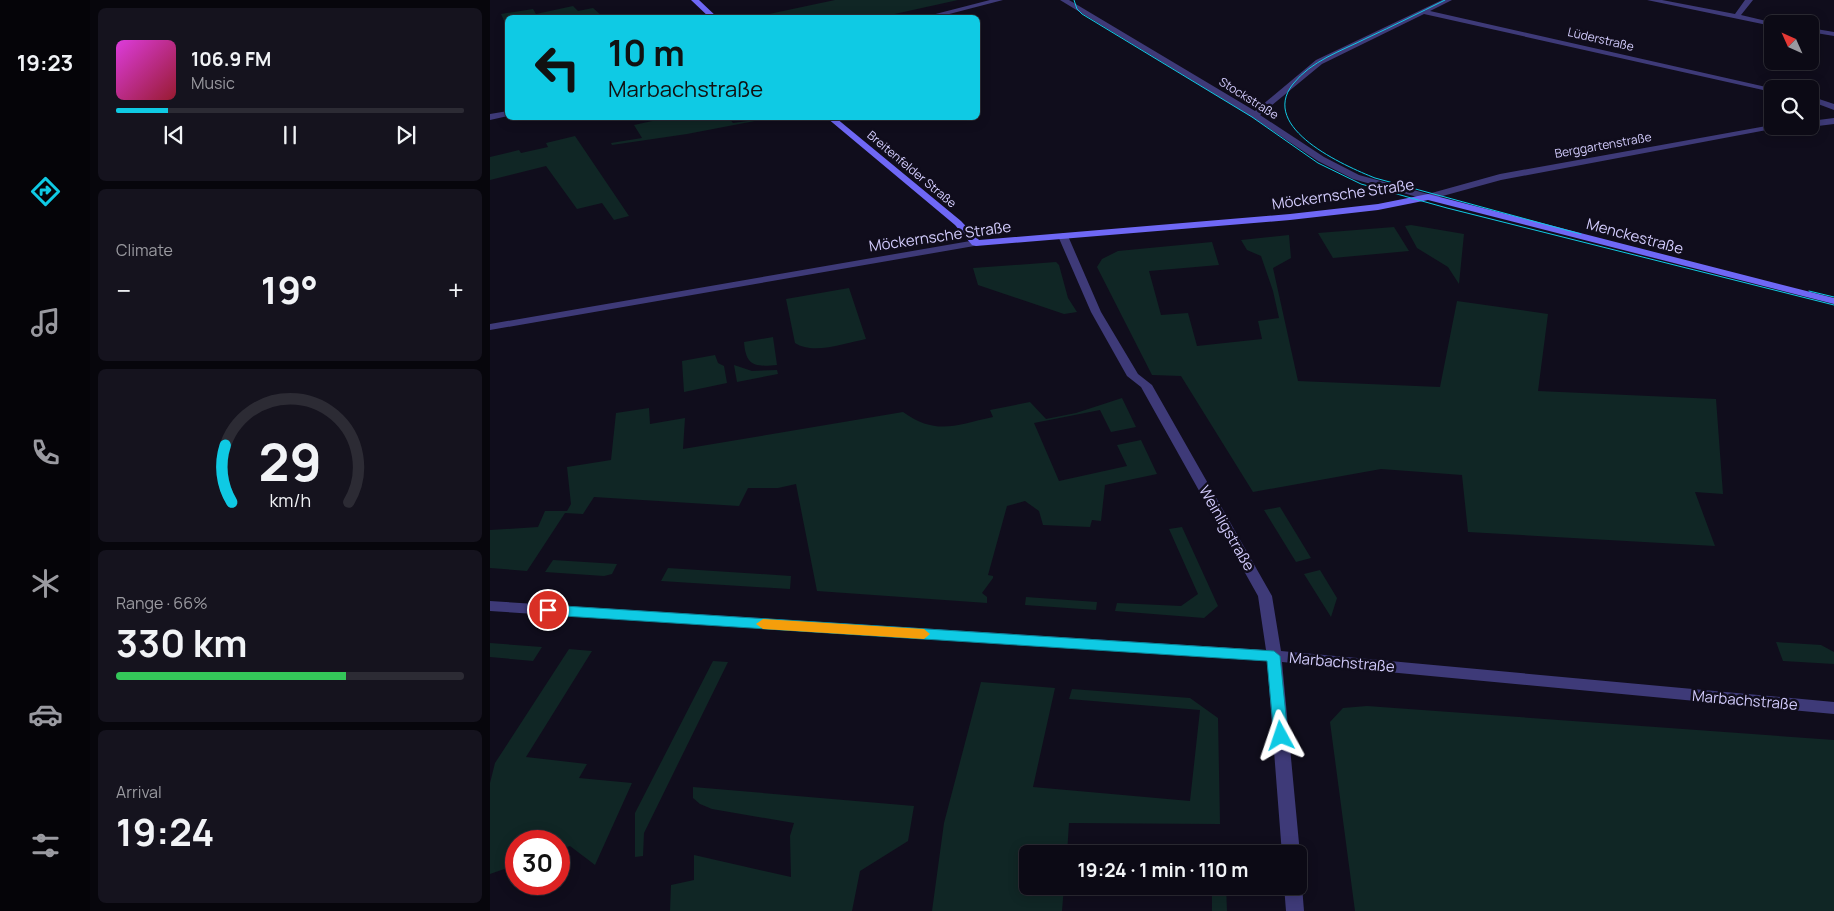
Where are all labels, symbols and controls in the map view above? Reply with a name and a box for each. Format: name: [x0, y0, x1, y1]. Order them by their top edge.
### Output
north arrow: [1764, 15, 1819, 70]
map controls: [1764, 15, 1819, 135]
street label: Lüderstraße: [1566, 23, 1636, 55]
text: 10 m: [608, 29, 685, 77]
icon: left: [525, 35, 590, 100]
text: 106.9 FM: [191, 46, 271, 72]
text: 19:23: [17, 48, 73, 78]
text: Music: [191, 72, 235, 94]
street label: Stockstraße: [1216, 73, 1282, 123]
text: Marbachstraße: [608, 74, 763, 104]
button: search: [1764, 80, 1819, 135]
icon: previous: [160, 121, 188, 149]
icon: pause: [276, 121, 304, 149]
icon: next: [392, 121, 420, 149]
street label: Breitenfelder Straße: [864, 127, 960, 211]
street label: Berggartenstraße: [1553, 128, 1653, 162]
icon: directions: [28, 174, 63, 209]
street label: Möckernsche Straße: [1271, 174, 1416, 214]
street label: Menckestraße: [1584, 213, 1686, 259]
street label: Möckernsche Straße: [868, 216, 1013, 256]
text: Climate: [116, 239, 173, 261]
text: 19°: [261, 263, 318, 315]
text: −: [116, 271, 131, 309]
text: +: [448, 271, 464, 309]
icon: music: [28, 305, 63, 340]
text: 29: [258, 426, 322, 497]
icon: phone: [28, 435, 63, 470]
street label: Weinligstraße: [1194, 481, 1260, 575]
text: km/h: [269, 488, 311, 512]
icon: climate: [28, 566, 63, 601]
pin: [527, 589, 569, 631]
text: Range · 66%: [116, 592, 208, 614]
icon: arrive: [534, 596, 562, 624]
text: 330 km: [116, 616, 247, 668]
street label: Marbachstraße: [1288, 647, 1396, 677]
street label: Marbachstraße: [1691, 685, 1799, 715]
icon: car: [28, 697, 63, 732]
position arrow: [1254, 709, 1306, 761]
text: Arrival: [116, 781, 162, 803]
text: 19:24: [116, 805, 214, 857]
icon: filters: [28, 828, 63, 863]
speed limit sign: 30: [505, 830, 570, 895]
text: 19:24 · 1 min · 110 m: [1078, 857, 1248, 883]

